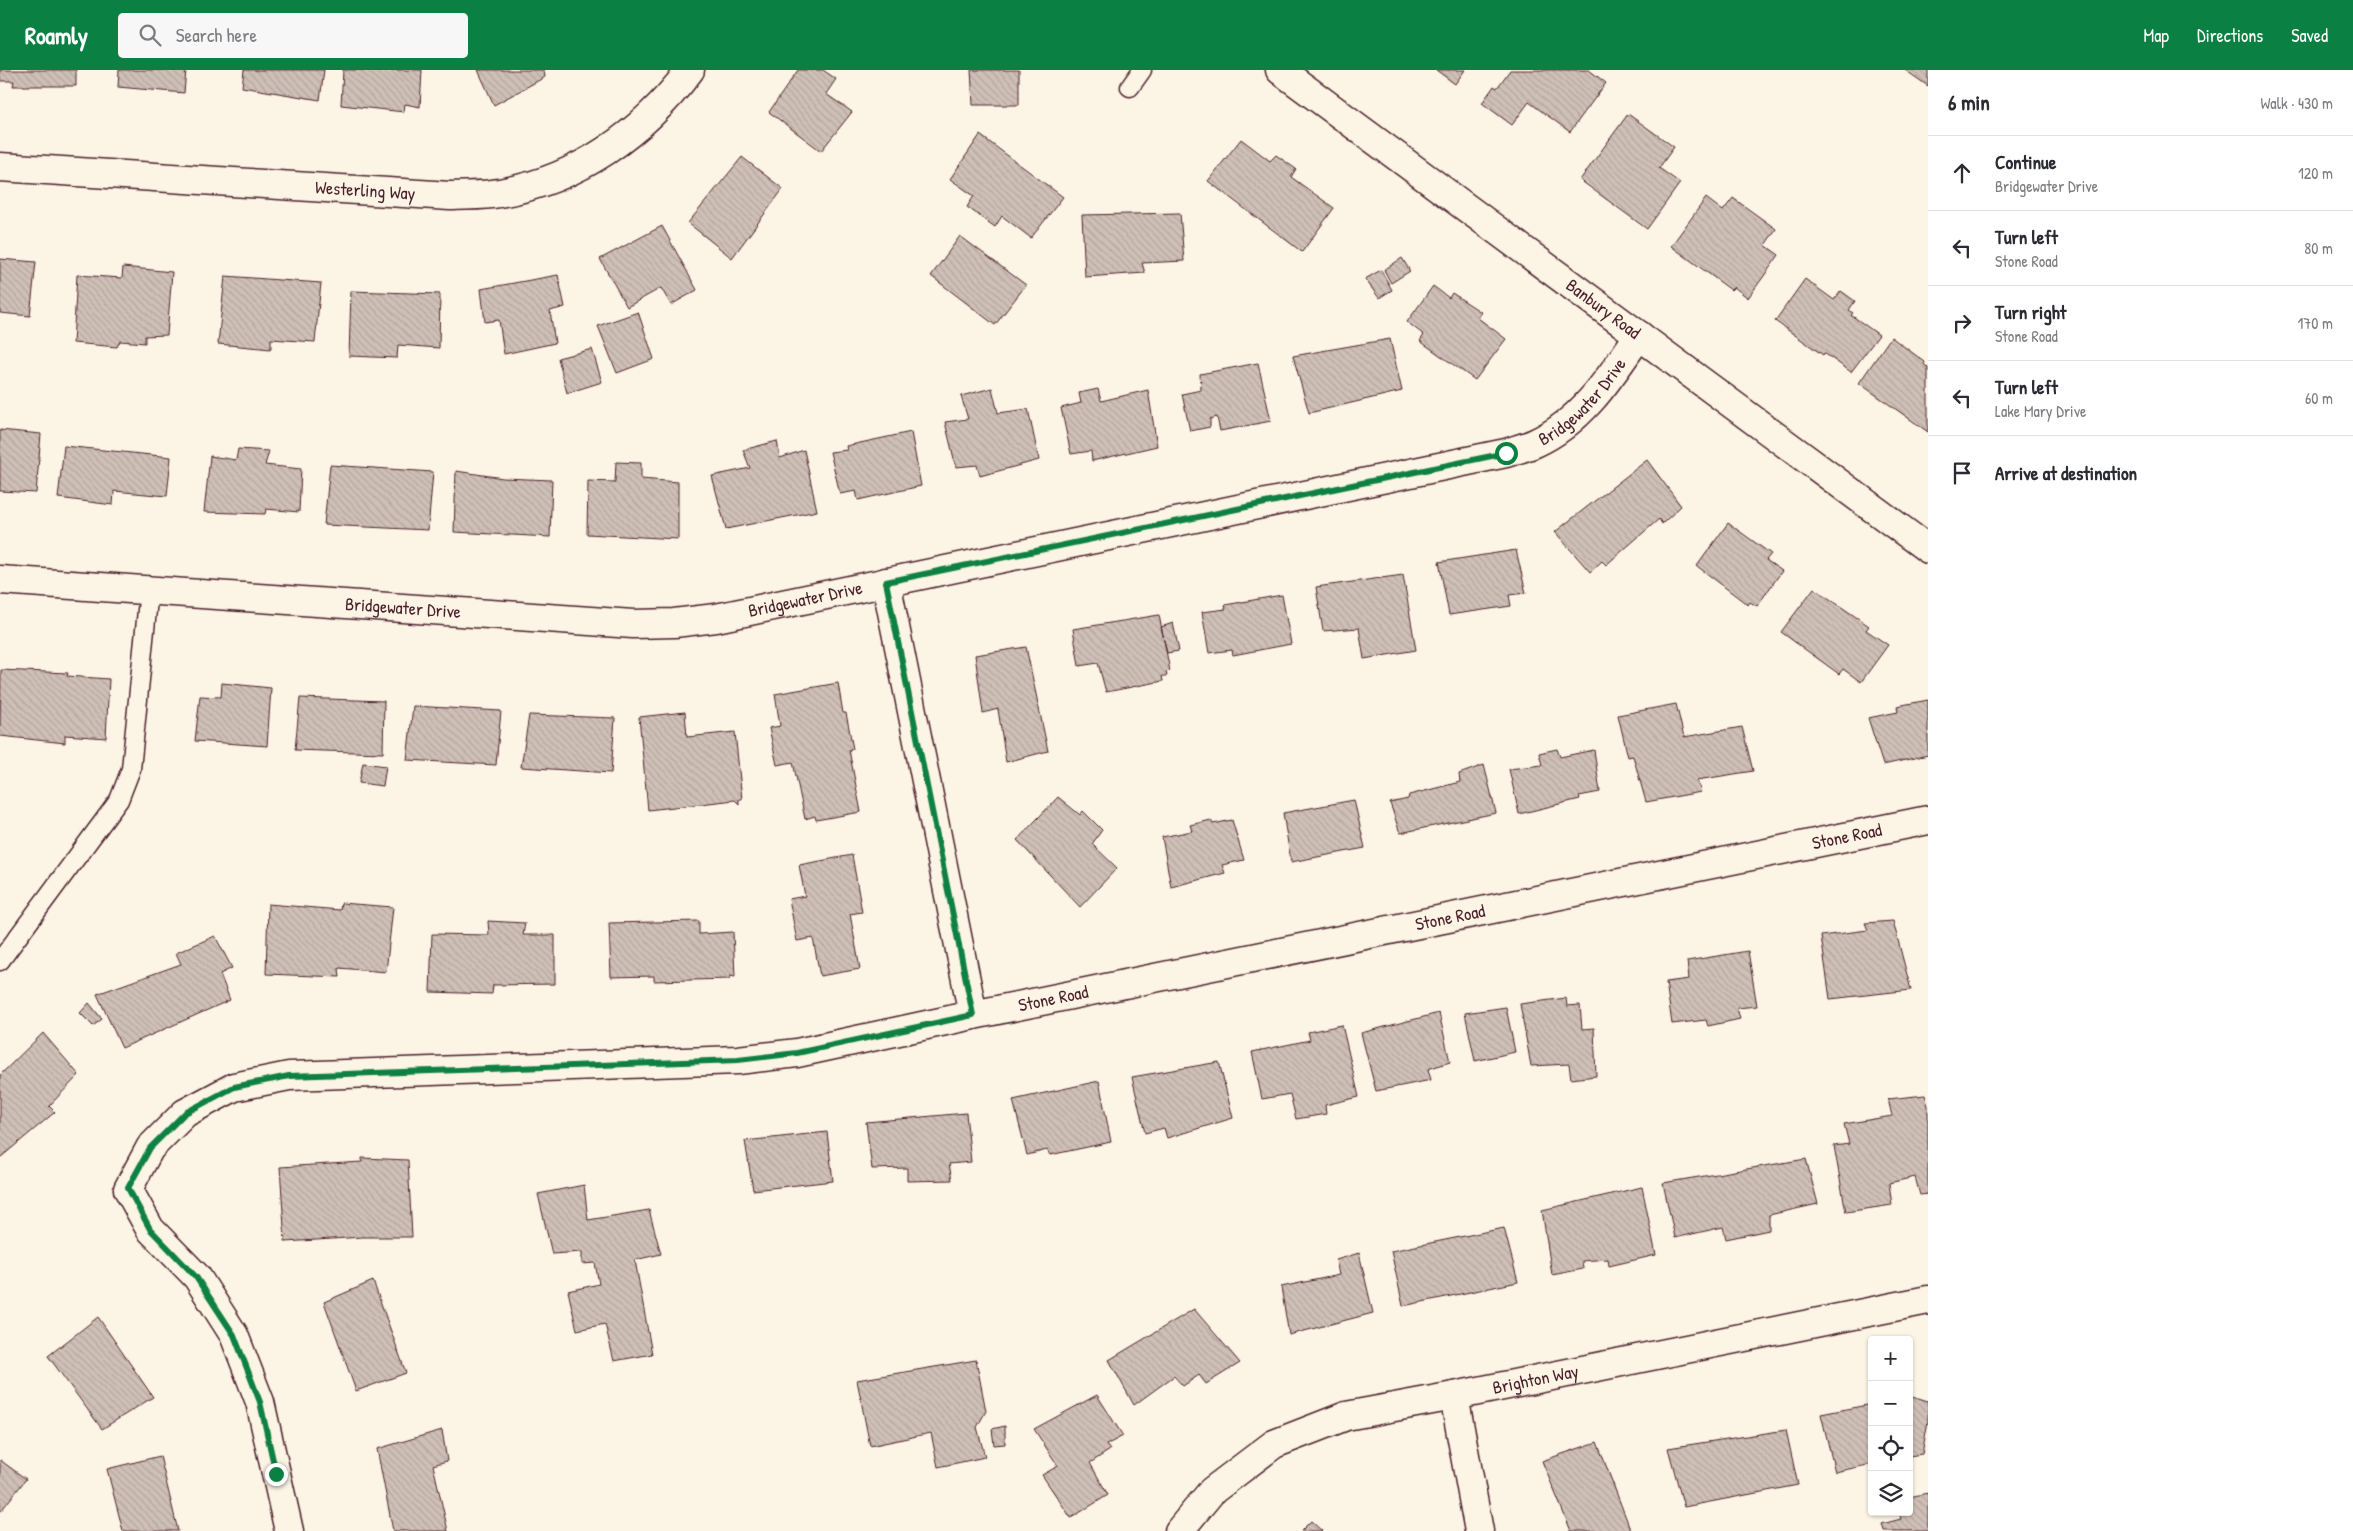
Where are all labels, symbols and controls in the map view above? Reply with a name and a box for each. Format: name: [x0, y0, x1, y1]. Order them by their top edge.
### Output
search box: [118, 13, 468, 58]
text: Roamly: [25, 19, 88, 51]
icon: search: [136, 21, 164, 49]
text: Search here: [176, 22, 257, 48]
text: Map: [2144, 23, 2169, 48]
text: Directions: [2197, 23, 2263, 48]
text: Saved: [2291, 23, 2328, 48]
text: 6 min: [1948, 88, 1990, 117]
text: Walk · 430 m: [2261, 92, 2333, 114]
text: Continue: [1995, 149, 2056, 175]
icon: ahead: [1948, 159, 1976, 187]
text: 120 m: [2298, 162, 2333, 184]
street label: Westerling Way: [314, 174, 417, 206]
text: Bridgewater Drive: [1995, 175, 2098, 197]
text: Turn left: [1995, 224, 2058, 250]
icon: left: [1948, 234, 1976, 262]
text: 80 m: [2304, 237, 2333, 259]
text: Stone Road: [1995, 250, 2058, 272]
street label: Banbury Road: [1561, 273, 1646, 345]
text: Turn right: [1995, 299, 2066, 325]
icon: right: [1948, 309, 1976, 337]
text: 170 m: [2298, 312, 2333, 334]
text: Stone Road: [1995, 325, 2058, 347]
street label: Bridgewater Drive: [1534, 353, 1632, 451]
text: Turn left: [1995, 374, 2058, 400]
icon: left: [1948, 384, 1976, 412]
text: 60 m: [2305, 387, 2333, 409]
text: Lake Mary Drive: [1995, 400, 2086, 422]
route start: [1495, 442, 1518, 465]
icon: arrive: [1948, 459, 1976, 487]
text: Arrive at destination: [1995, 460, 2137, 486]
street label: Bridgewater Drive: [746, 575, 865, 623]
street label: Bridgewater Drive: [344, 591, 462, 624]
street label: Stone Road: [1810, 817, 1884, 855]
street label: Stone Road: [1413, 898, 1487, 936]
street label: Stone Road: [1016, 979, 1090, 1017]
map controls: [1868, 1336, 1913, 1516]
button: +: [1868, 1336, 1913, 1381]
street label: Brighton Way: [1490, 1358, 1581, 1400]
button: −: [1868, 1381, 1913, 1426]
button: locate: [1868, 1426, 1913, 1471]
route end: [265, 1463, 288, 1486]
button: layers: [1868, 1471, 1913, 1516]

